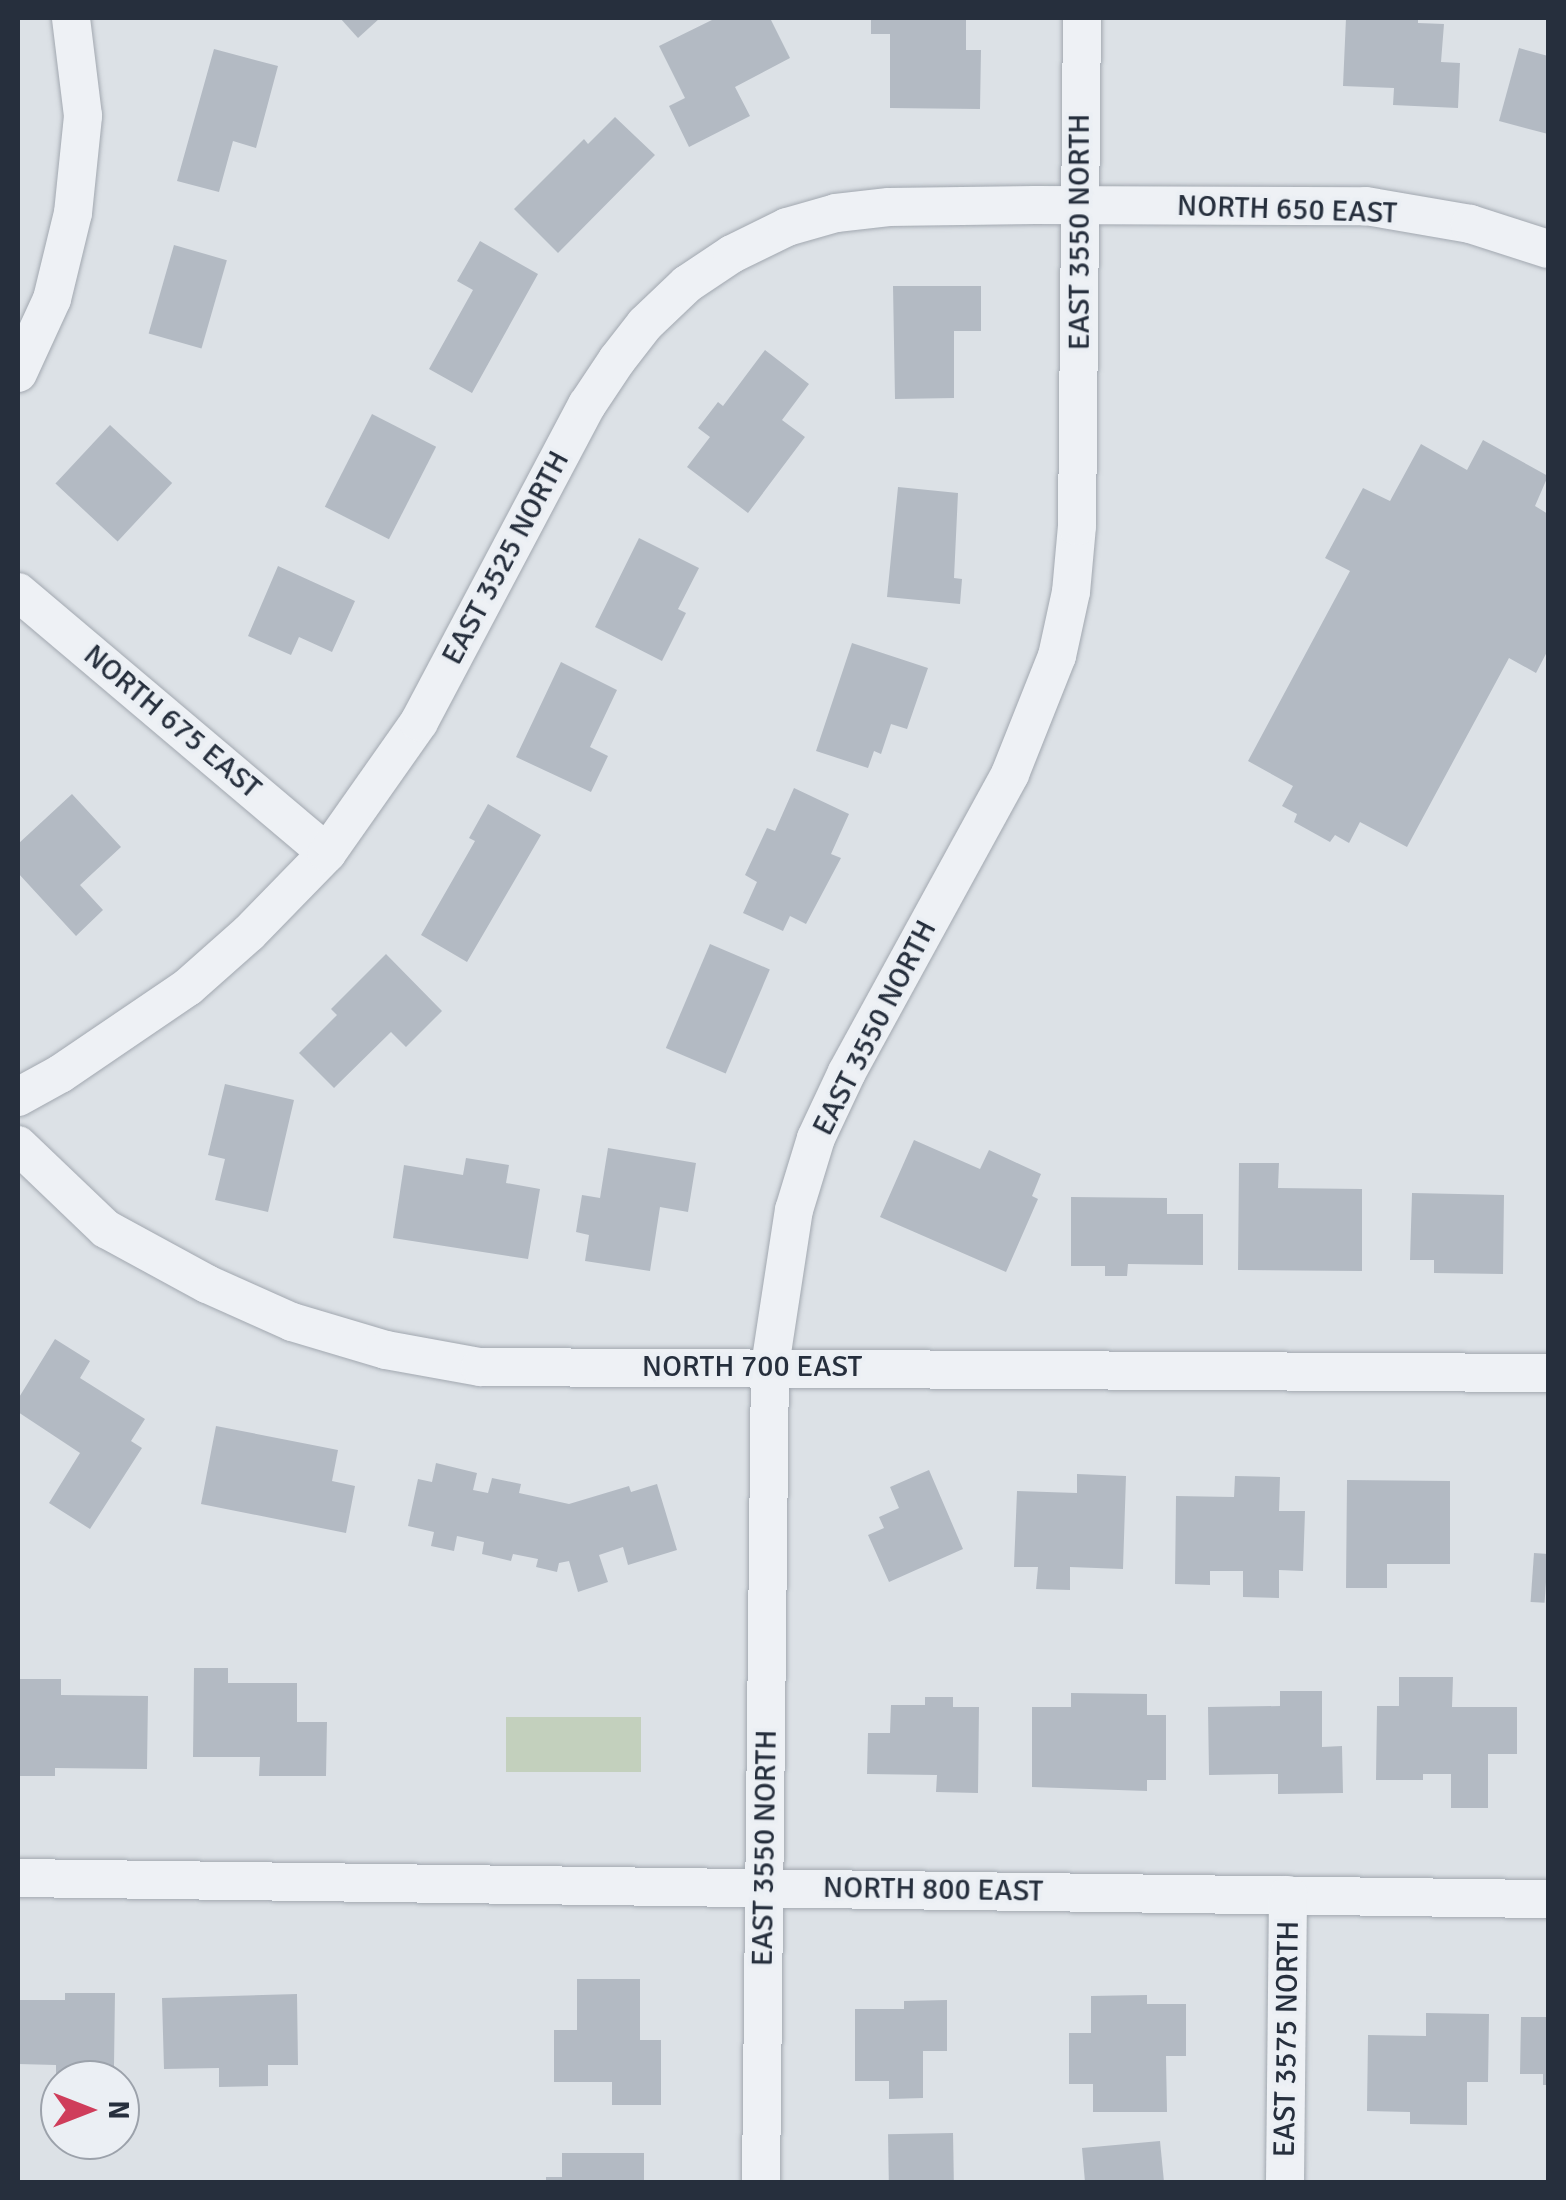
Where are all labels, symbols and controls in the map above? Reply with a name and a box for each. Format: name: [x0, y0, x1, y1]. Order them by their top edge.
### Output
street label: EAST 3550 NORTH: [1062, 114, 1098, 350]
street label: NORTH 650 EAST: [1176, 188, 1398, 232]
street label: EAST 3525 NORTH: [435, 445, 577, 671]
street label: NORTH 675 EAST: [76, 637, 268, 807]
street label: EAST 3550 NORTH: [805, 914, 945, 1142]
street label: NORTH 700 EAST: [642, 1349, 862, 1385]
street label: EAST 3550 NORTH: [745, 1729, 785, 1967]
street label: NORTH 800 EAST: [822, 1870, 1044, 1910]
street label: EAST 3575 NORTH: [1267, 1920, 1307, 2158]
north arrow: [40, 2060, 140, 2160]
text: N: [101, 2100, 135, 2120]

